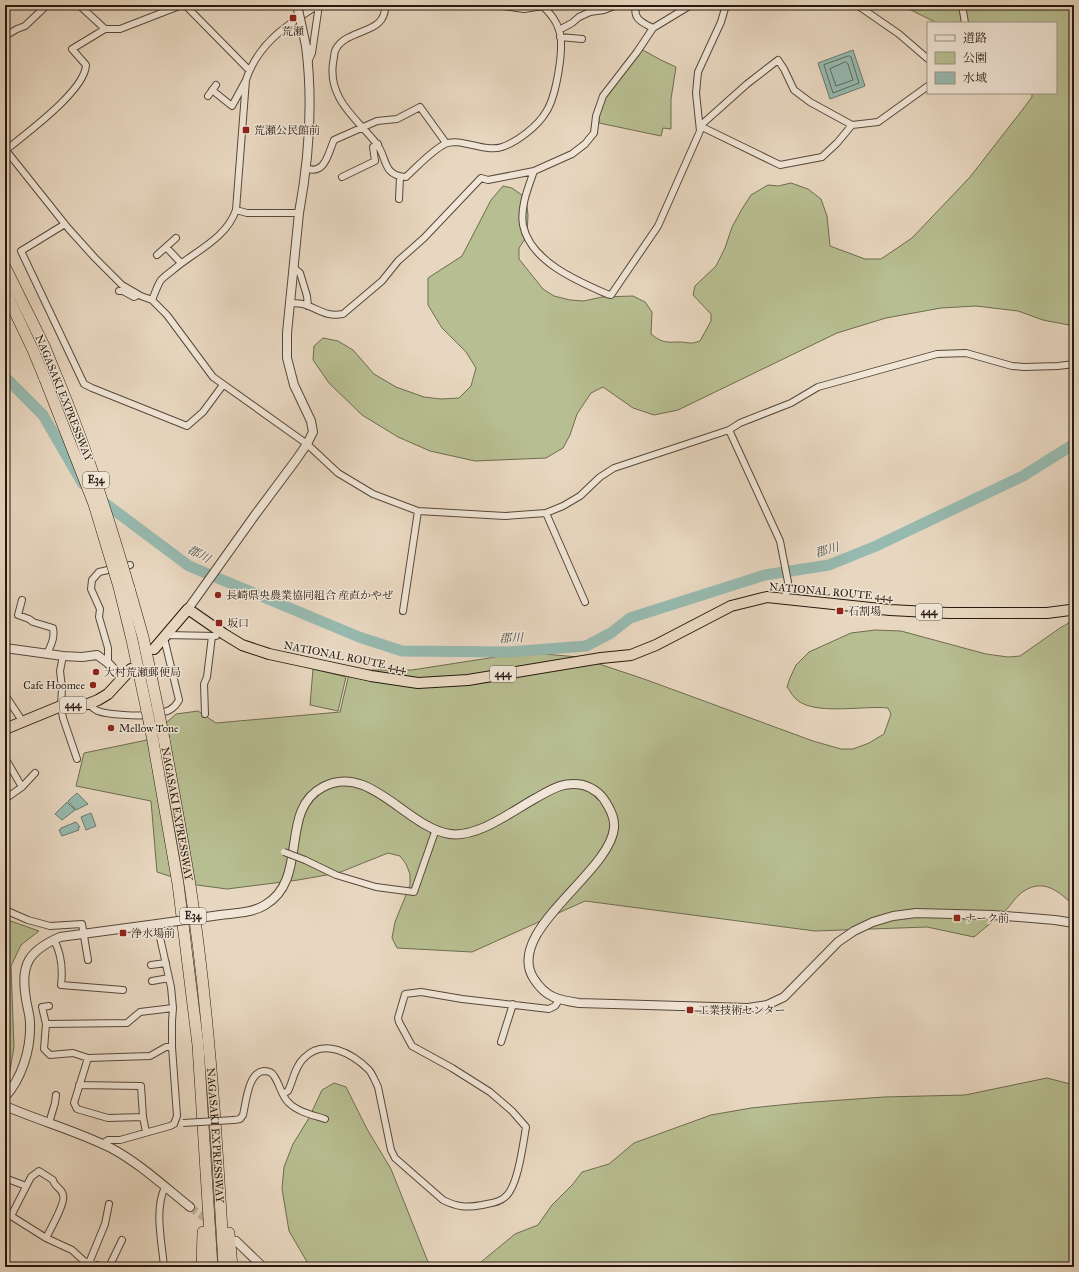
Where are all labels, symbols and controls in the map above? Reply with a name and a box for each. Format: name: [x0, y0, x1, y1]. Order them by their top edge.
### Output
marker: 荒瀬: [288, 13, 298, 23]
legend: [927, 22, 1057, 94]
place label: 荒瀬: [282, 25, 304, 38]
text: 道路: [963, 31, 987, 45]
text: 公園: [963, 51, 987, 65]
text: 水域: [963, 71, 987, 85]
place label: 荒瀬公民館前: [254, 124, 320, 137]
marker: 荒瀬公民館前: [241, 125, 251, 135]
street label: NAGASAKI EXPRESSWAY: [33, 333, 96, 464]
road number: E34: [83, 472, 109, 488]
water label: 郡川: [814, 539, 842, 560]
water label: 郡川: [185, 542, 215, 567]
street label: NATIONAL ROUTE 444: [768, 580, 894, 604]
place label: 長崎県央農業協同組合 産直かやぜ: [226, 589, 393, 602]
marker: 長崎県央農業協同組合 産直かやぜ: [213, 590, 223, 600]
road number: 444: [916, 604, 942, 620]
place label: 石割場: [848, 605, 881, 618]
marker: 石割場: [835, 606, 845, 616]
place label: 坂口: [227, 617, 249, 630]
marker: 坂口: [214, 618, 224, 628]
water label: 郡川: [499, 631, 525, 645]
street label: NATIONAL ROUTE 444: [283, 639, 408, 675]
place label: 大村荒瀬郵便局: [104, 666, 181, 679]
road number: 444: [490, 666, 516, 682]
marker: 大村荒瀬郵便局: [91, 667, 101, 677]
place label: Cafe Hoomee: [23, 679, 85, 692]
marker: Cafe Hoomee: [88, 680, 98, 690]
road number: 444: [60, 697, 86, 713]
place label: Mellow Tone: [119, 722, 179, 735]
marker: Mellow Tone: [106, 723, 116, 733]
street label: NAGASAKI EXPRESSWAY: [159, 746, 196, 883]
road number: E34: [180, 908, 206, 924]
place label: ナーク前: [965, 912, 1009, 925]
marker: ナーク前: [952, 913, 962, 923]
place label: 浄水場前: [131, 927, 175, 940]
marker: 浄水場前: [118, 928, 128, 938]
place label: 工業技術センター: [698, 1004, 786, 1017]
marker: 工業技術センター: [685, 1005, 695, 1015]
street label: NAGASAKI EXPRESSWAY: [204, 1067, 227, 1204]

